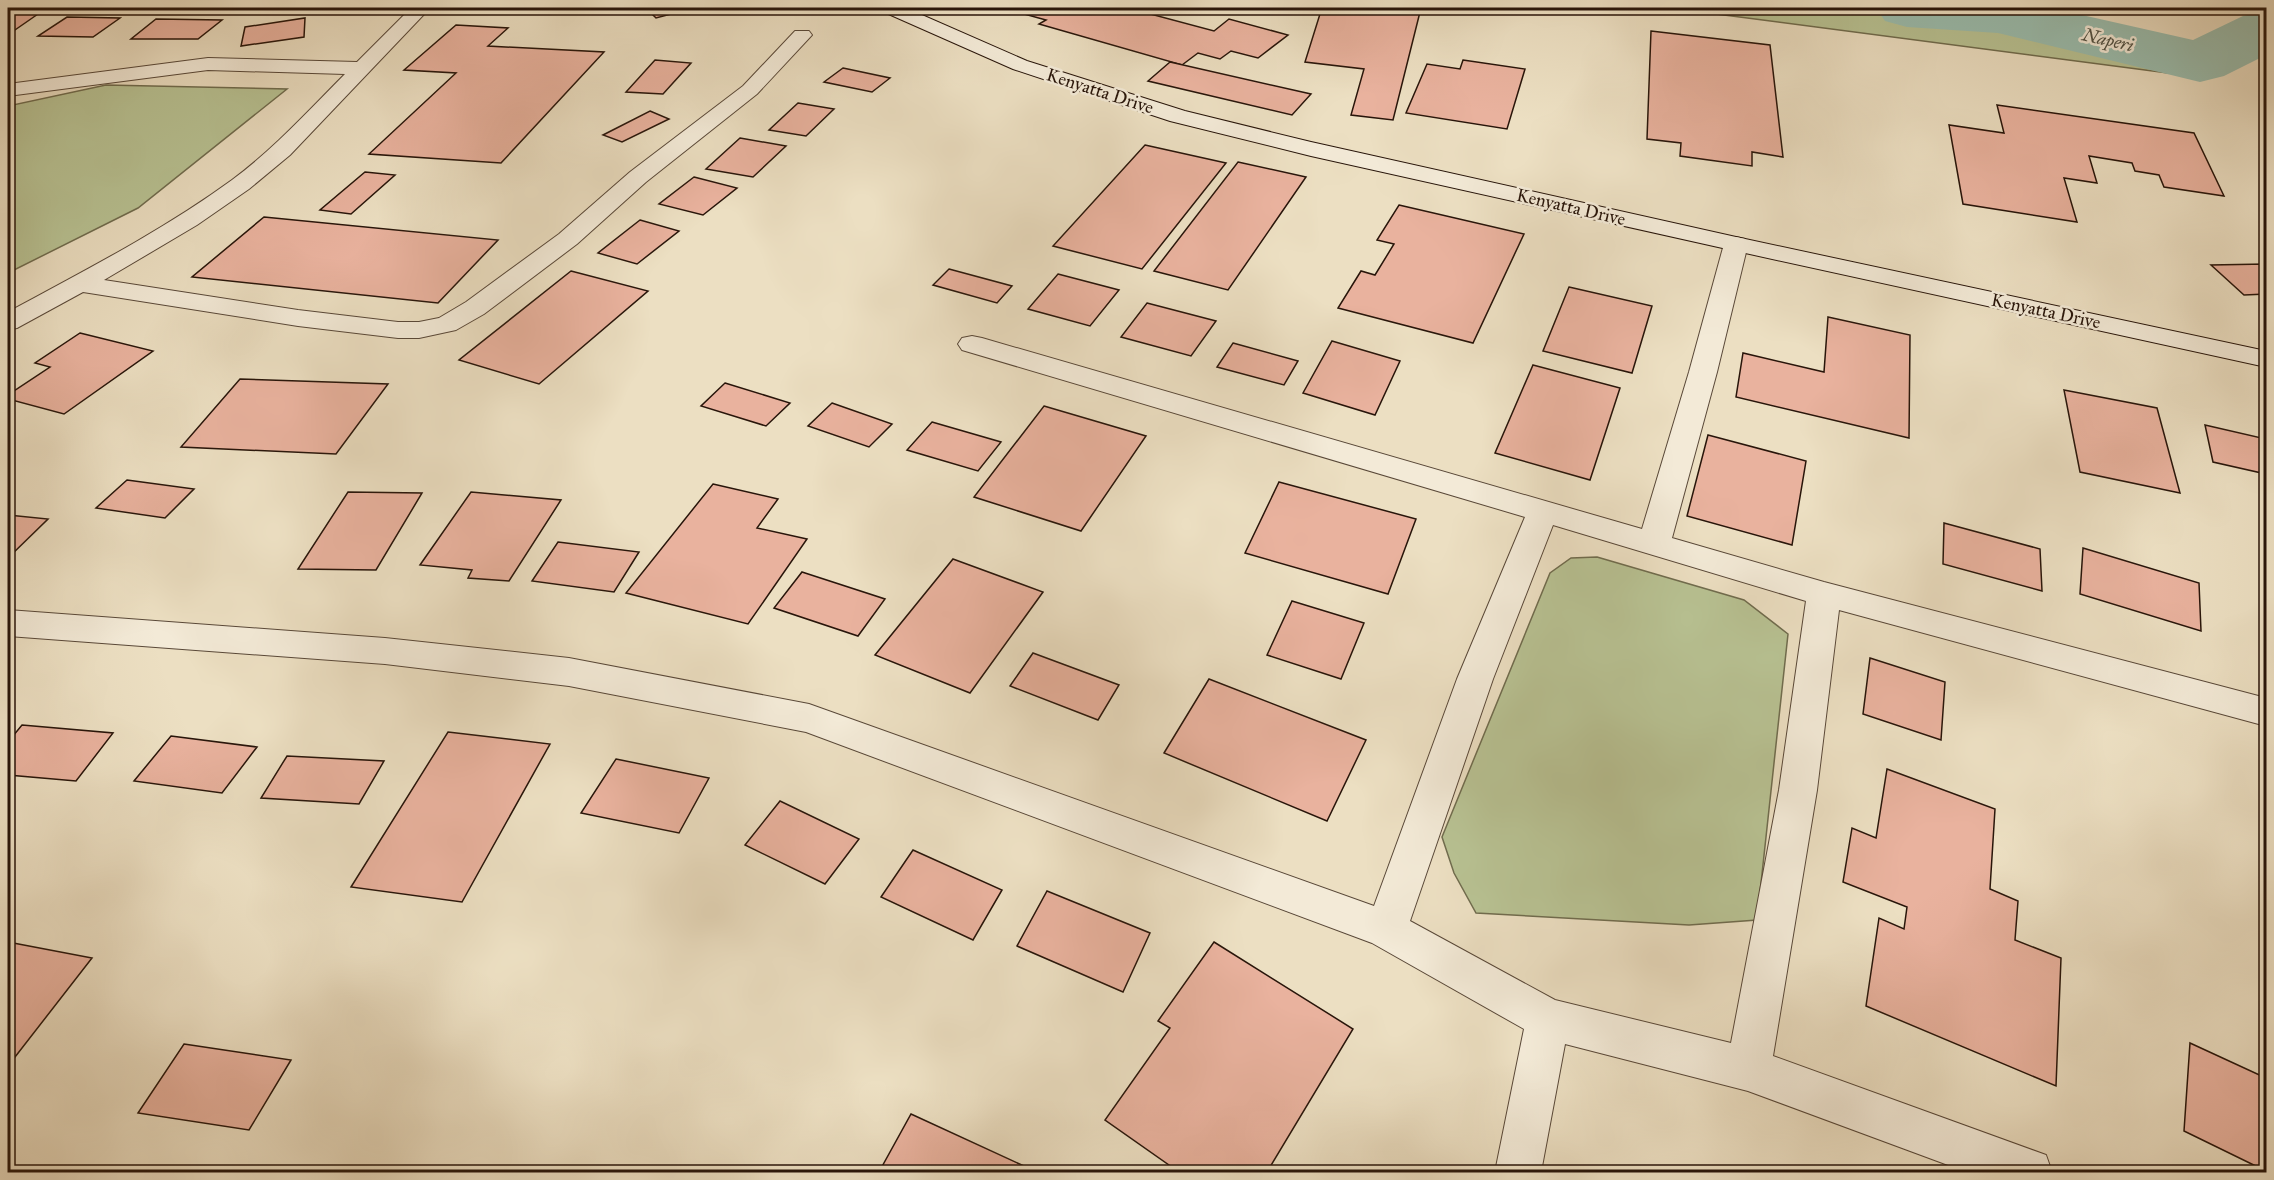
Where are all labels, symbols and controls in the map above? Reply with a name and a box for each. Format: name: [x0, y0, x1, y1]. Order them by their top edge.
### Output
water label: Naperi: [2079, 23, 2136, 58]
street label: Kenyatta Drive: [1044, 63, 1156, 119]
street label: Kenyatta Drive: [1514, 184, 1628, 230]
street label: Kenyatta Drive: [1989, 289, 2103, 333]

